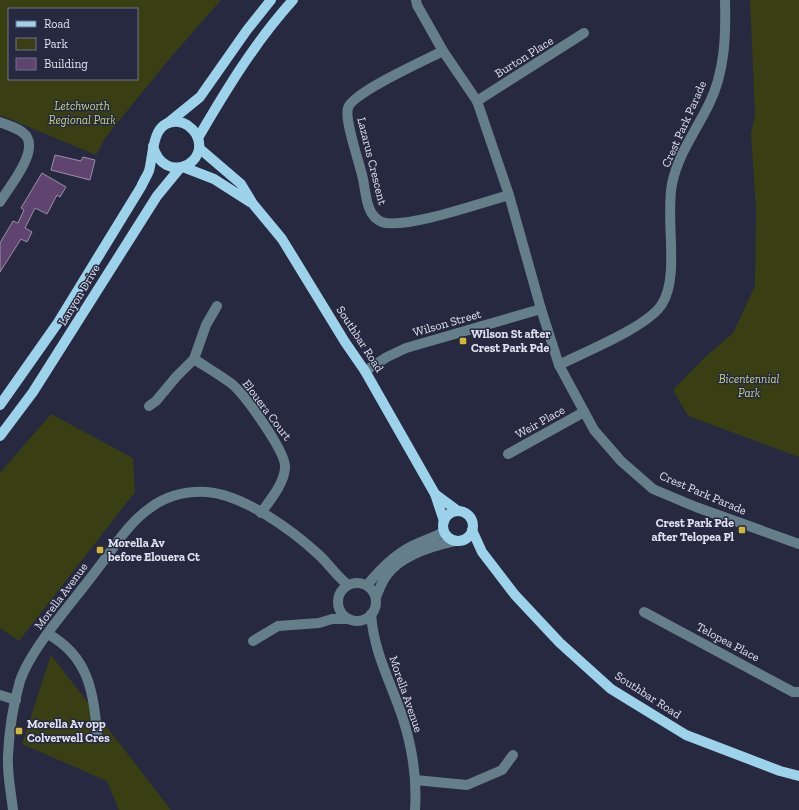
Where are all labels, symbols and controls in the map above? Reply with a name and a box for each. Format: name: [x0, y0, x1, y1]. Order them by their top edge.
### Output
legend: [8, 8, 138, 80]
text: Road: [44, 17, 70, 31]
street label: Burton Place: [492, 33, 556, 81]
text: Park: [44, 37, 69, 51]
text: Building: [44, 57, 88, 71]
street label: Crest Park Parade: [659, 78, 709, 169]
park label: Letchworth Regional Park: [48, 99, 116, 127]
street label: Lazarus Crescent: [354, 116, 390, 207]
street label: Lanyon Drive: [55, 262, 103, 328]
street label: Southbar Road: [333, 303, 387, 375]
street label: Wilson Street: [411, 306, 483, 339]
place label: Wilson St after Crest Park Pde: [471, 327, 551, 355]
marker: Wilson St after Crest Park Pde: [458, 336, 468, 346]
park label: Bicentennial Park: [719, 372, 780, 400]
street label: Elouera Court: [240, 377, 295, 444]
street label: Weir Place: [513, 403, 567, 441]
street label: Crest Park Parade: [657, 468, 749, 518]
place label: Crest Park Pde after Telopea Pl: [652, 516, 735, 544]
marker: Crest Park Pde after Telopea Pl: [737, 525, 747, 535]
place label: Morella Av before Elouera Ct: [107, 536, 200, 564]
marker: Morella Av before Elouera Ct: [95, 545, 105, 555]
street label: Morella Avenue: [31, 560, 91, 632]
street label: Telopea Place: [694, 620, 762, 665]
street label: Morella Avenue: [386, 654, 426, 734]
street label: Southbar Road: [612, 668, 684, 722]
place label: Morella Av opp Colverwell Cres: [27, 717, 110, 745]
marker: Morella Av opp Colverwell Cres: [14, 726, 24, 736]

